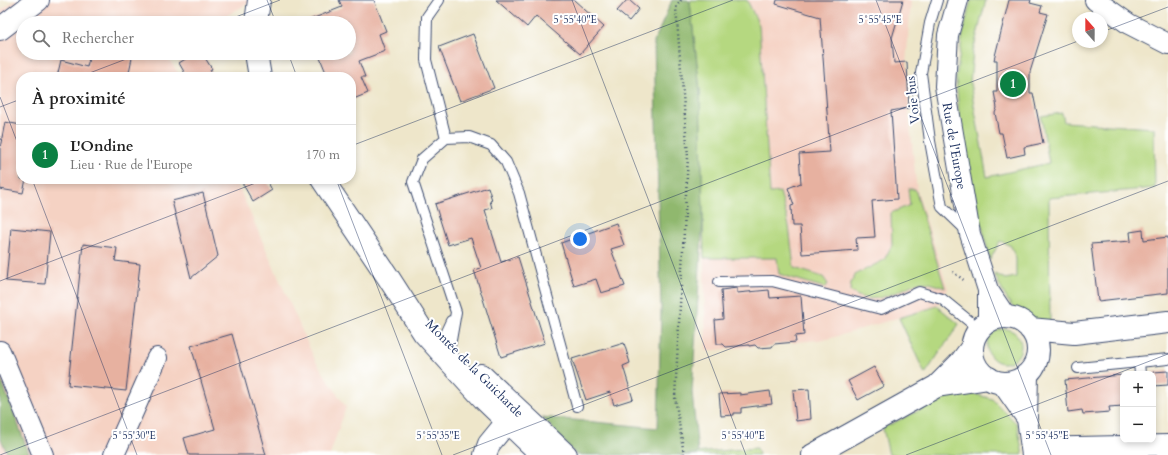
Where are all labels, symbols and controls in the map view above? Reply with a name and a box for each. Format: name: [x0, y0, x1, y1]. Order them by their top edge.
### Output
north arrow: [1072, 12, 1108, 48]
text: 5°55'40"E: [553, 13, 597, 27]
text: 5°55'45"E: [858, 13, 902, 27]
search box: [16, 16, 356, 60]
icon: search: [30, 27, 52, 49]
text: Rechercher: [62, 28, 134, 48]
pin: 1: [1000, 69, 1026, 99]
street label: Voie bus: [902, 75, 924, 125]
text: À proximité: [32, 87, 126, 110]
street label: Rue de l'Europe: [938, 101, 971, 191]
text: L'Ondine: [70, 136, 134, 156]
text: 1: [42, 146, 48, 164]
text: 170 m: [306, 146, 340, 164]
text: Lieu · Rue de l'Europe: [70, 156, 193, 174]
your location: [570, 229, 590, 249]
street label: Montée de la Guicharde: [421, 316, 527, 422]
map controls: [1120, 371, 1156, 443]
button: +: [1120, 371, 1156, 407]
button: −: [1120, 407, 1156, 443]
text: 5°55'30"E: [112, 429, 156, 443]
text: 5°55'35"E: [416, 429, 460, 443]
text: 5°55'40"E: [721, 429, 765, 443]
text: 5°55'45"E: [1025, 429, 1069, 443]

